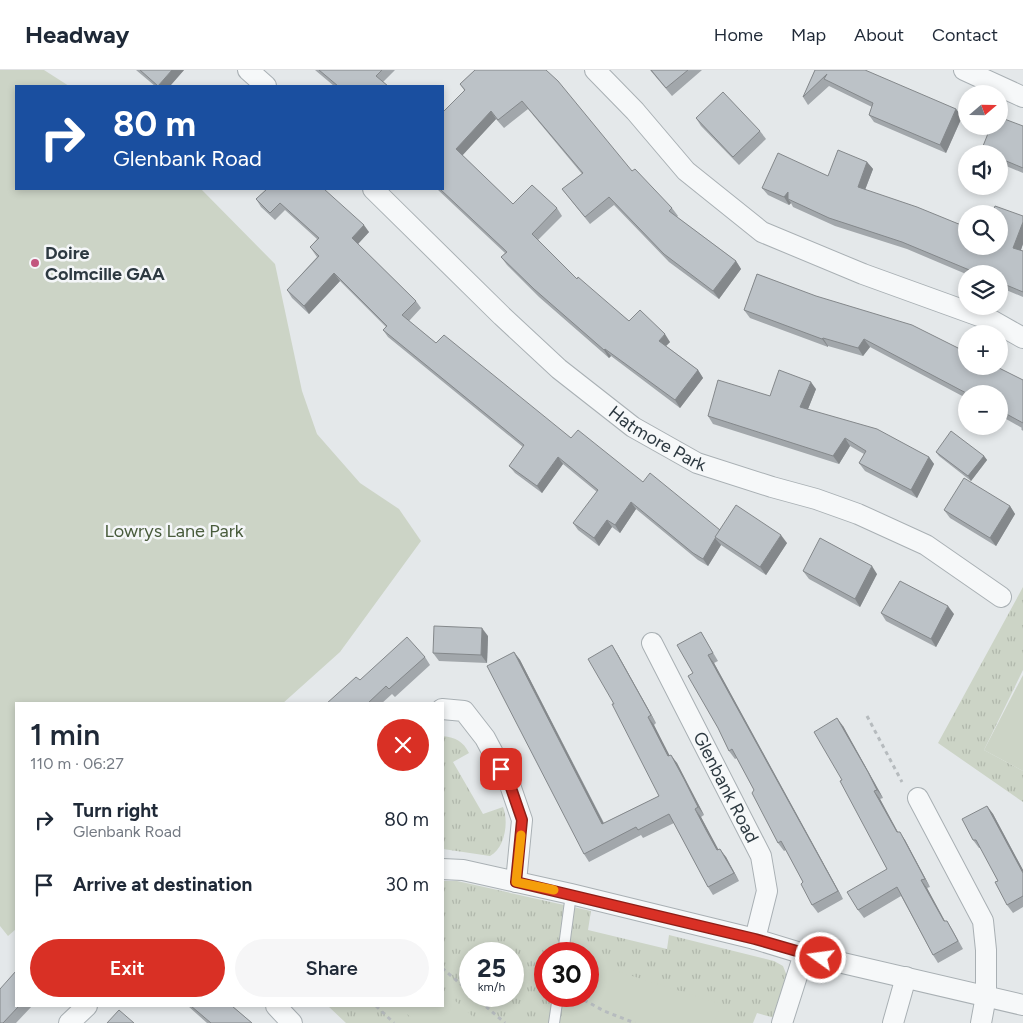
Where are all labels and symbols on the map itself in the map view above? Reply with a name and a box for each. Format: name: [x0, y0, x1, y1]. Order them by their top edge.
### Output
north arrow: [958, 85, 1008, 135]
place label: Doire Colmcille GAA: [45, 242, 165, 285]
marker: Doire Colmcille GAA: [29, 257, 41, 269]
street label: Hatmore Park: [604, 401, 709, 476]
park label: Lowrys Lane Park: [104, 520, 244, 542]
street label: Glenbank Road: [688, 728, 763, 847]
pin: [480, 748, 522, 790]
position arrow: [794, 931, 846, 983]
speed limit sign: 30: [534, 942, 599, 1007]

